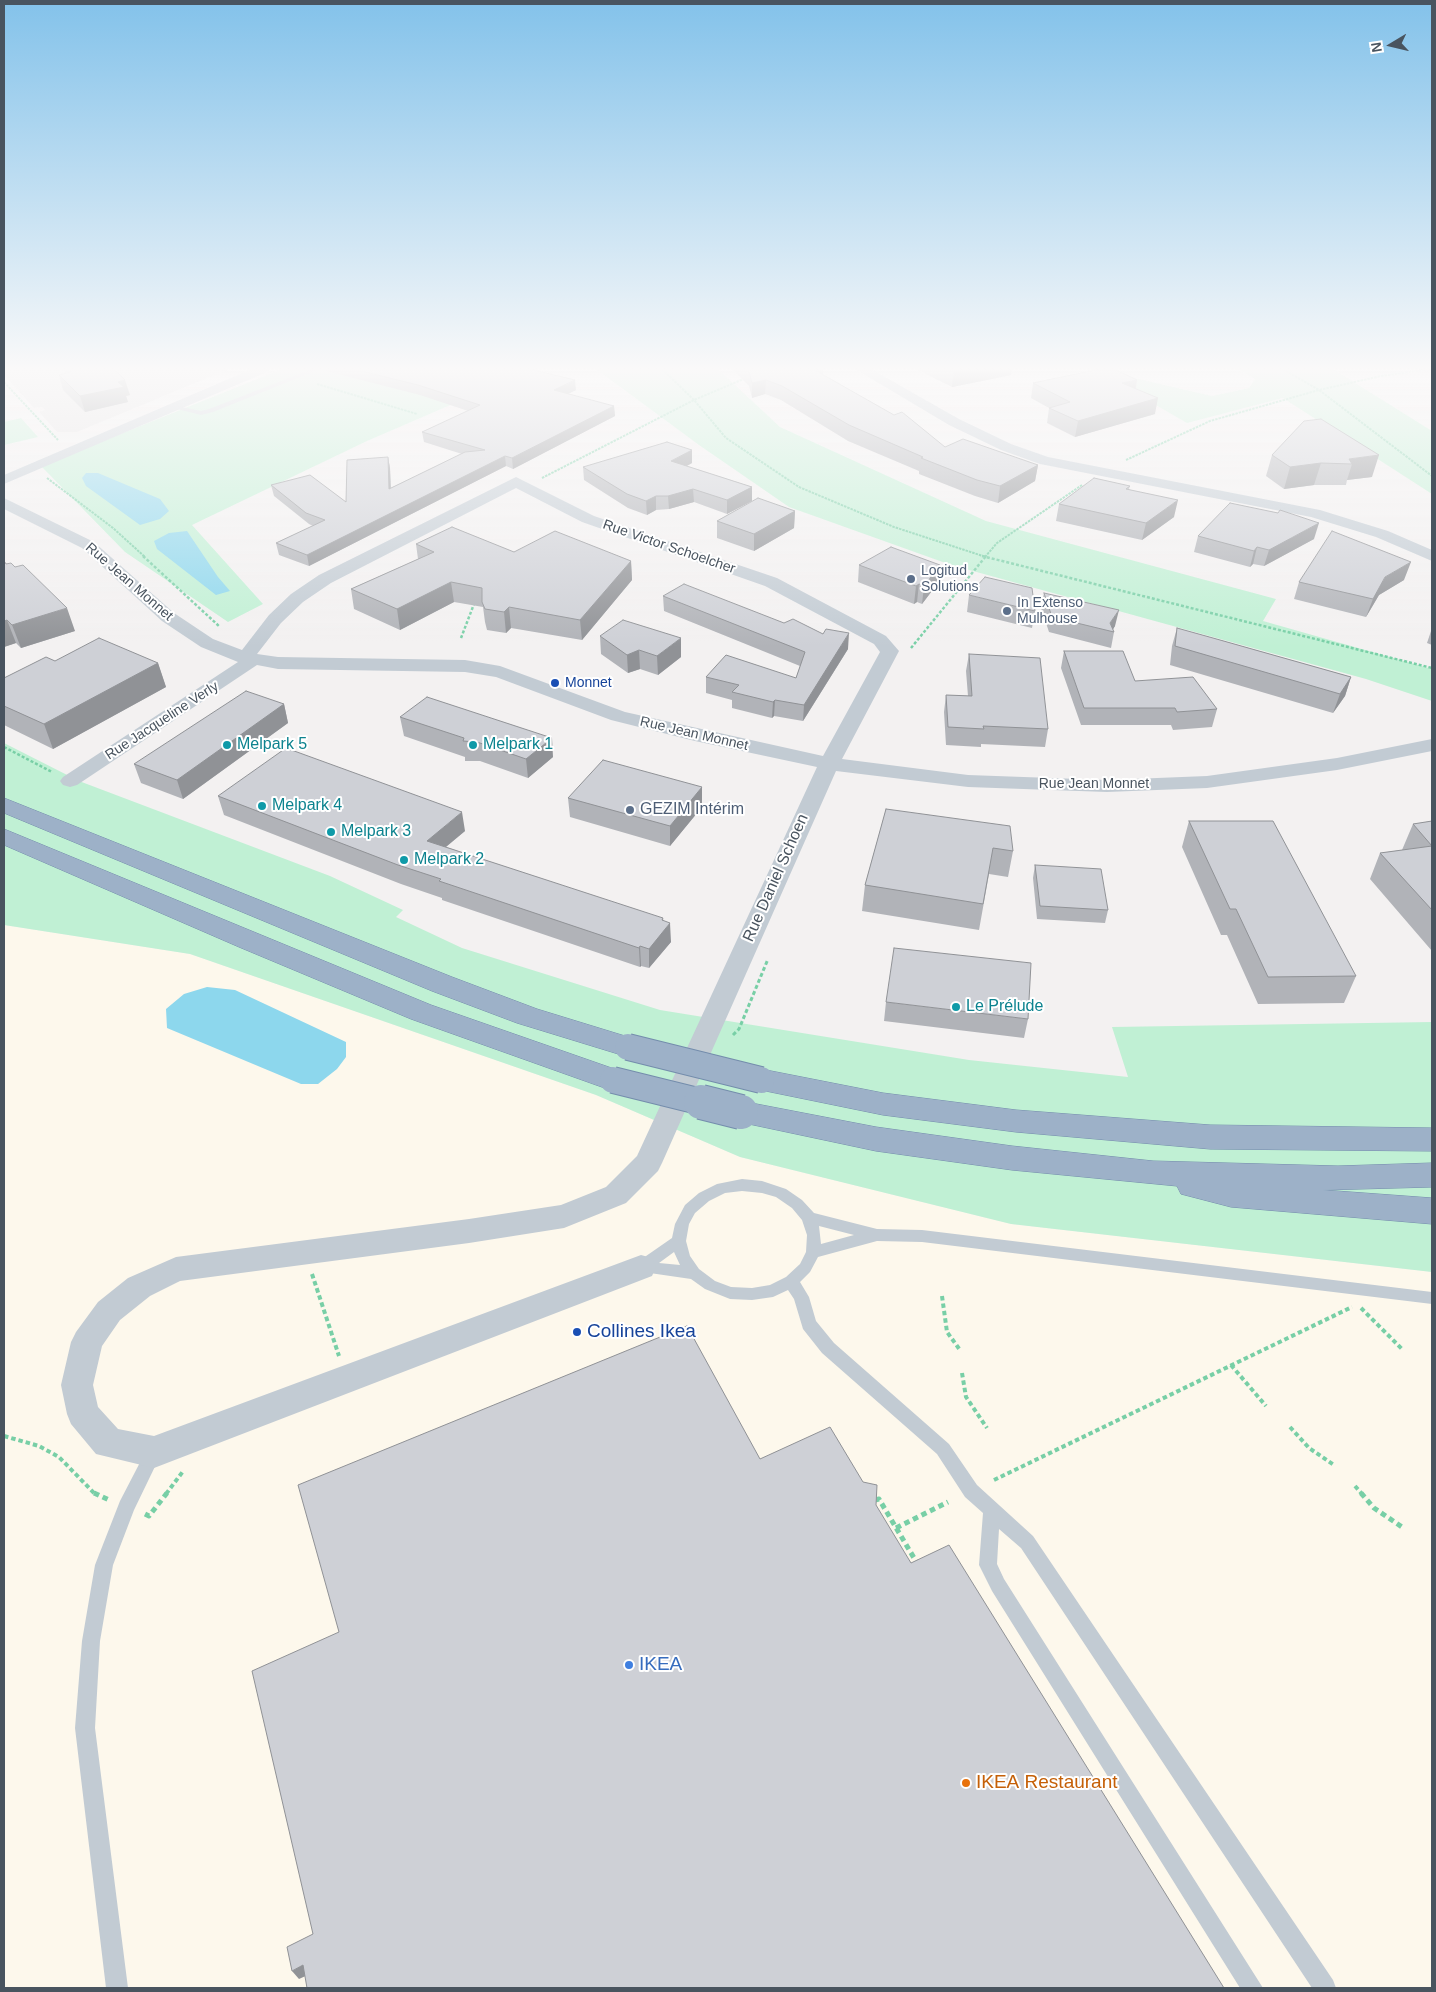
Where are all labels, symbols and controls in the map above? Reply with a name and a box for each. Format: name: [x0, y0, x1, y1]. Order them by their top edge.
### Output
north arrow: [1366, 20, 1416, 70]
text: N: [1367, 41, 1385, 54]
street label: Rue Victor Schoelcher: [601, 516, 737, 578]
street label: Rue Jean Monnet: [82, 539, 176, 625]
place label: Logitud Solutions: [921, 563, 979, 596]
marker: Logitud Solutions: [905, 573, 917, 585]
place label: In Extenso Mulhouse: [1017, 595, 1083, 628]
marker: In Extenso Mulhouse: [1001, 605, 1013, 617]
place label: Monnet: [565, 675, 612, 691]
marker: Monnet: [549, 677, 561, 689]
street label: Rue Jacqueline Verly: [102, 678, 222, 764]
street label: Rue Jean Monnet: [638, 713, 750, 755]
place label: Melpark 5: [237, 735, 307, 755]
place label: Melpark 1: [483, 735, 553, 755]
marker: Melpark 5: [221, 739, 233, 751]
marker: Melpark 1: [467, 739, 479, 751]
street label: Rue Jean Monnet: [1039, 776, 1149, 792]
place label: Melpark 4: [272, 796, 342, 816]
marker: Melpark 4: [256, 800, 268, 812]
place label: GEZIM Intérim: [640, 800, 744, 820]
marker: GEZIM Intérim: [624, 804, 636, 816]
street label: Rue Daniel Schoen: [739, 811, 813, 945]
place label: Melpark 3: [341, 822, 411, 842]
marker: Melpark 3: [325, 826, 337, 838]
place label: Melpark 2: [414, 850, 484, 870]
marker: Melpark 2: [398, 854, 410, 866]
place label: Le Prélude: [966, 997, 1043, 1017]
marker: Le Prélude: [950, 1001, 962, 1013]
place label: Collines Ikea: [587, 1321, 696, 1343]
marker: Collines Ikea: [571, 1326, 583, 1338]
place label: IKEA: [639, 1654, 682, 1676]
marker: IKEA: [623, 1659, 635, 1671]
place label: IKEA Restaurant: [976, 1772, 1118, 1794]
marker: IKEA Restaurant: [960, 1777, 972, 1789]

